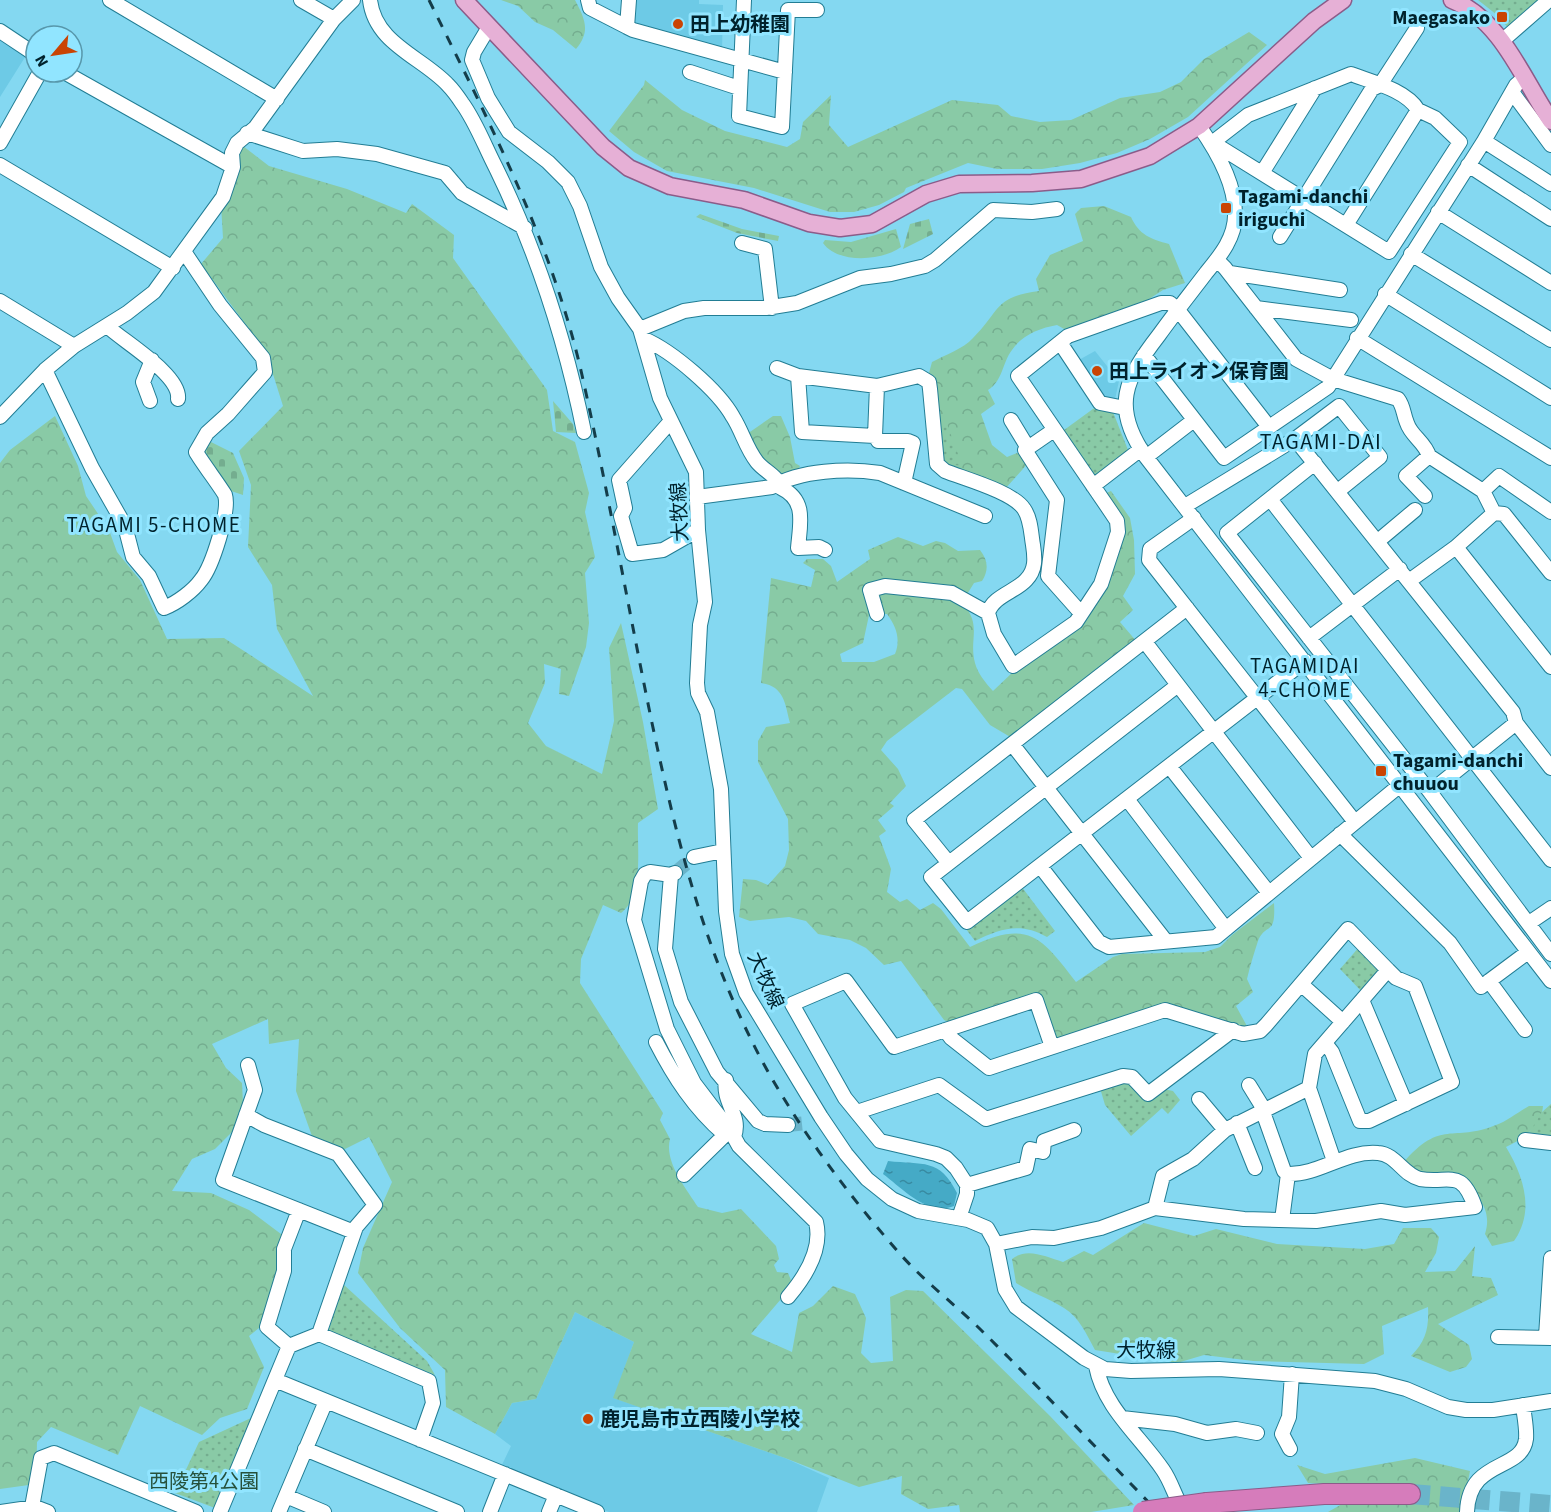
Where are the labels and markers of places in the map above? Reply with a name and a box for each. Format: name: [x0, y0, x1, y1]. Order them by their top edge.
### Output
place label: Maegasako: [1392, 4, 1490, 32]
marker: Maegasako: [1495, 10, 1509, 24]
place label: 田上幼稚園: [690, 11, 790, 39]
marker: 田上幼稚園: [671, 17, 685, 31]
place label: Tagami-danchi iriguchi: [1238, 183, 1368, 234]
marker: Tagami-danchi iriguchi: [1219, 201, 1233, 215]
place label: 田上ライオン保育園: [1109, 358, 1289, 386]
marker: 田上ライオン保育園: [1090, 364, 1104, 378]
place label: Tagami-danchi chuuou: [1393, 747, 1523, 798]
marker: Tagami-danchi chuuou: [1374, 764, 1388, 778]
place label: 鹿児島市立西陵小学校: [600, 1406, 800, 1434]
marker: 鹿児島市立西陵小学校: [581, 1412, 595, 1426]

